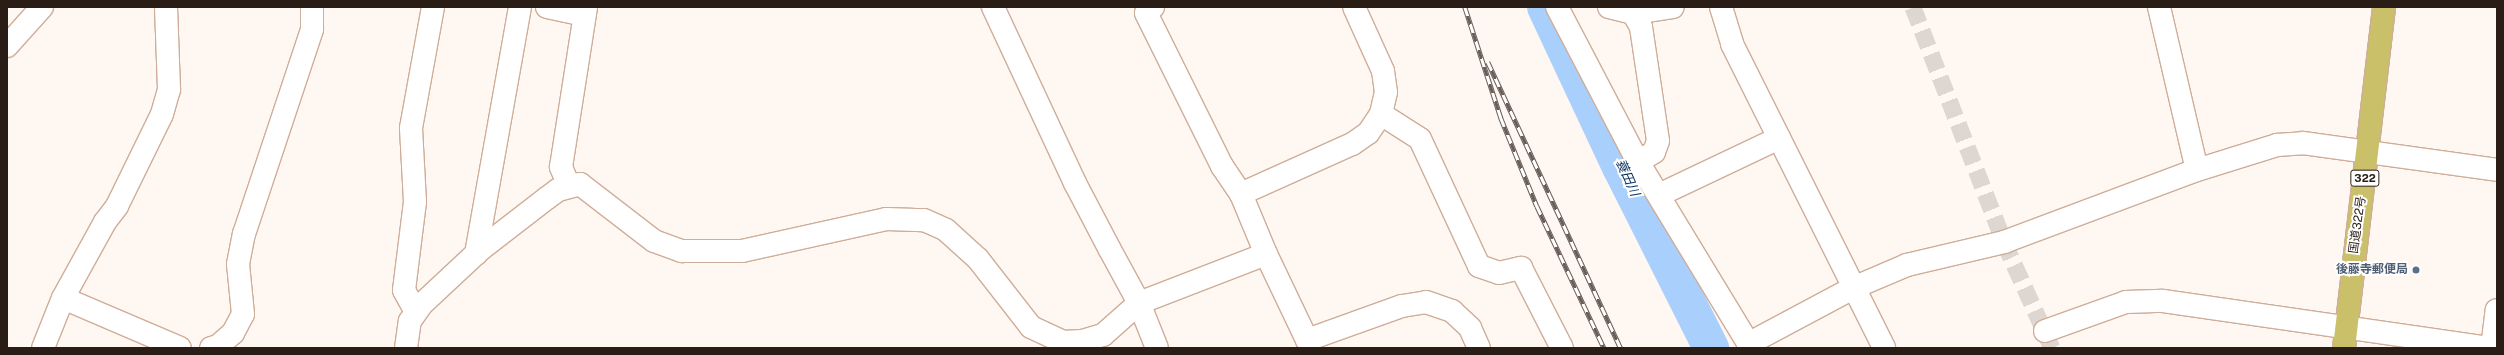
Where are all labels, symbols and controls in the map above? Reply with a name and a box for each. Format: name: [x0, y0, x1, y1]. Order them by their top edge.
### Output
water label: 蓑田川: [1612, 157, 1642, 199]
road number: 322: [2350, 169, 2380, 187]
street label: 国道322号: [2347, 195, 2369, 255]
place label: 後藤寺郵便局: [2336, 263, 2408, 277]
marker: 後藤寺郵便局: [2411, 265, 2421, 275]

